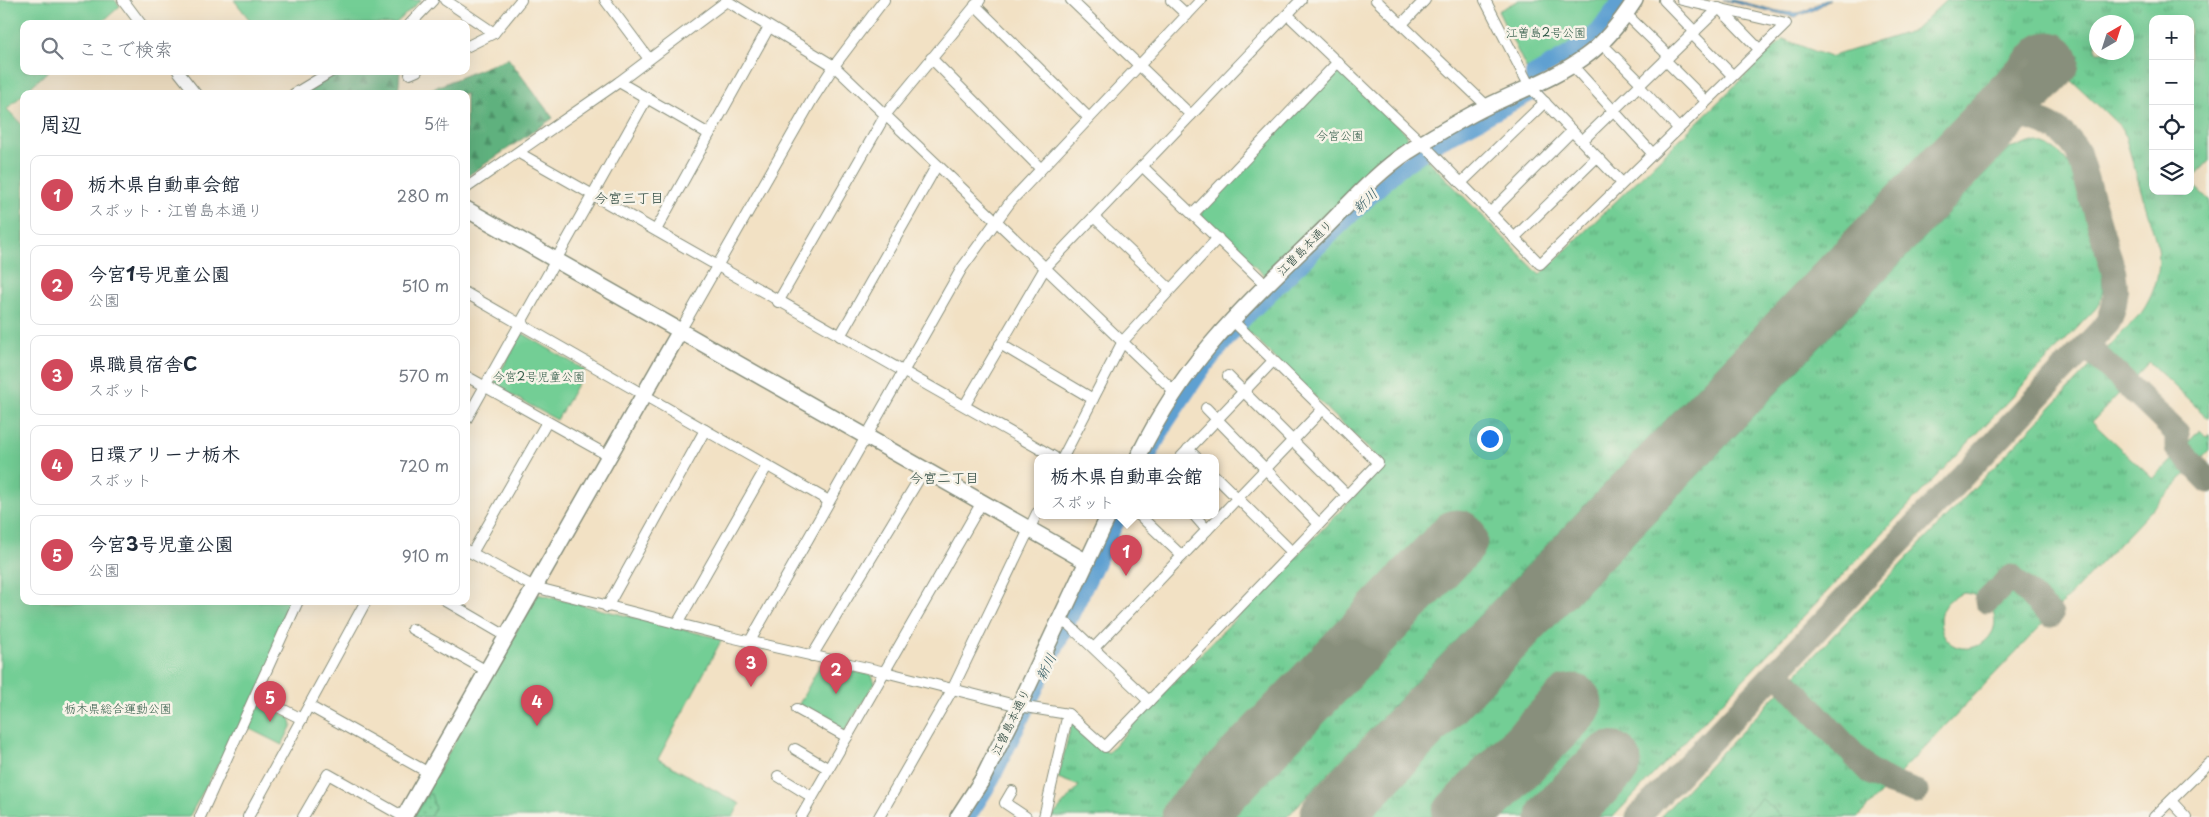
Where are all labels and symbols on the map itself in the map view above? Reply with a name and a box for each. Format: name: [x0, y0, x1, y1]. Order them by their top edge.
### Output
north arrow: [2089, 15, 2134, 60]
park label: 江曽島2号公園: [1506, 23, 1586, 41]
park label: 今宮公園: [1316, 126, 1364, 144]
water label: 新川: [1347, 183, 1382, 218]
district label: 今宮三丁目: [594, 187, 664, 208]
street label: 江曽島本通り: [1272, 215, 1336, 279]
park label: 今宮2号児童公園: [493, 367, 585, 385]
your location: [1477, 426, 1503, 452]
district label: 今宮二丁目: [909, 467, 979, 488]
pin: 1: [1110, 535, 1142, 576]
pin: 3: [735, 646, 767, 687]
water label: 新川: [1030, 650, 1061, 684]
pin: 2: [820, 653, 852, 694]
pin: 5: [254, 681, 286, 722]
pin: 4: [521, 685, 553, 726]
street label: 江曽島本通り: [986, 685, 1034, 758]
park label: 栃木県総合運動公園: [64, 699, 172, 717]

